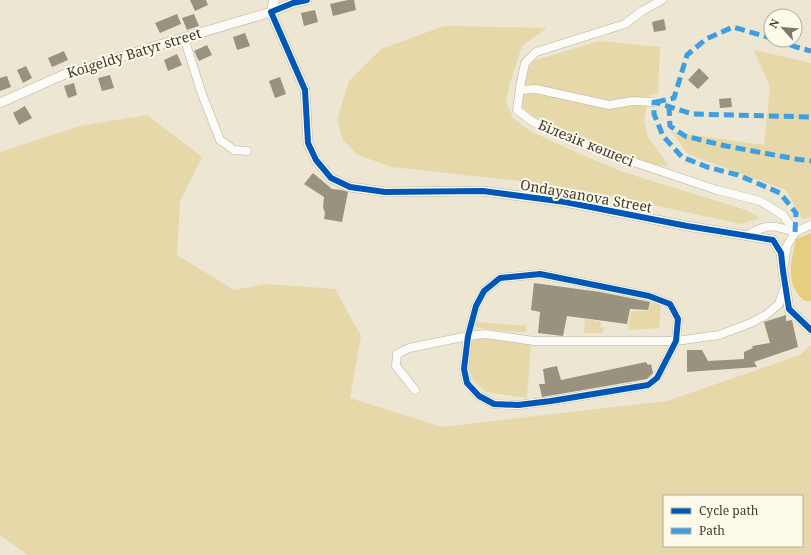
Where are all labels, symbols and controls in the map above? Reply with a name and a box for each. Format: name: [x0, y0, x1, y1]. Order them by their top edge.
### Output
north arrow: [763, 8, 803, 48]
text: N: [765, 16, 782, 31]
street label: Koigeldy Batyr street: [64, 23, 203, 82]
street label: Білезік көшесі: [535, 115, 637, 170]
street label: Ondaysanova Street: [519, 175, 654, 216]
legend: [663, 495, 803, 547]
text: Cycle path: [699, 502, 759, 519]
text: Path: [699, 522, 725, 539]

